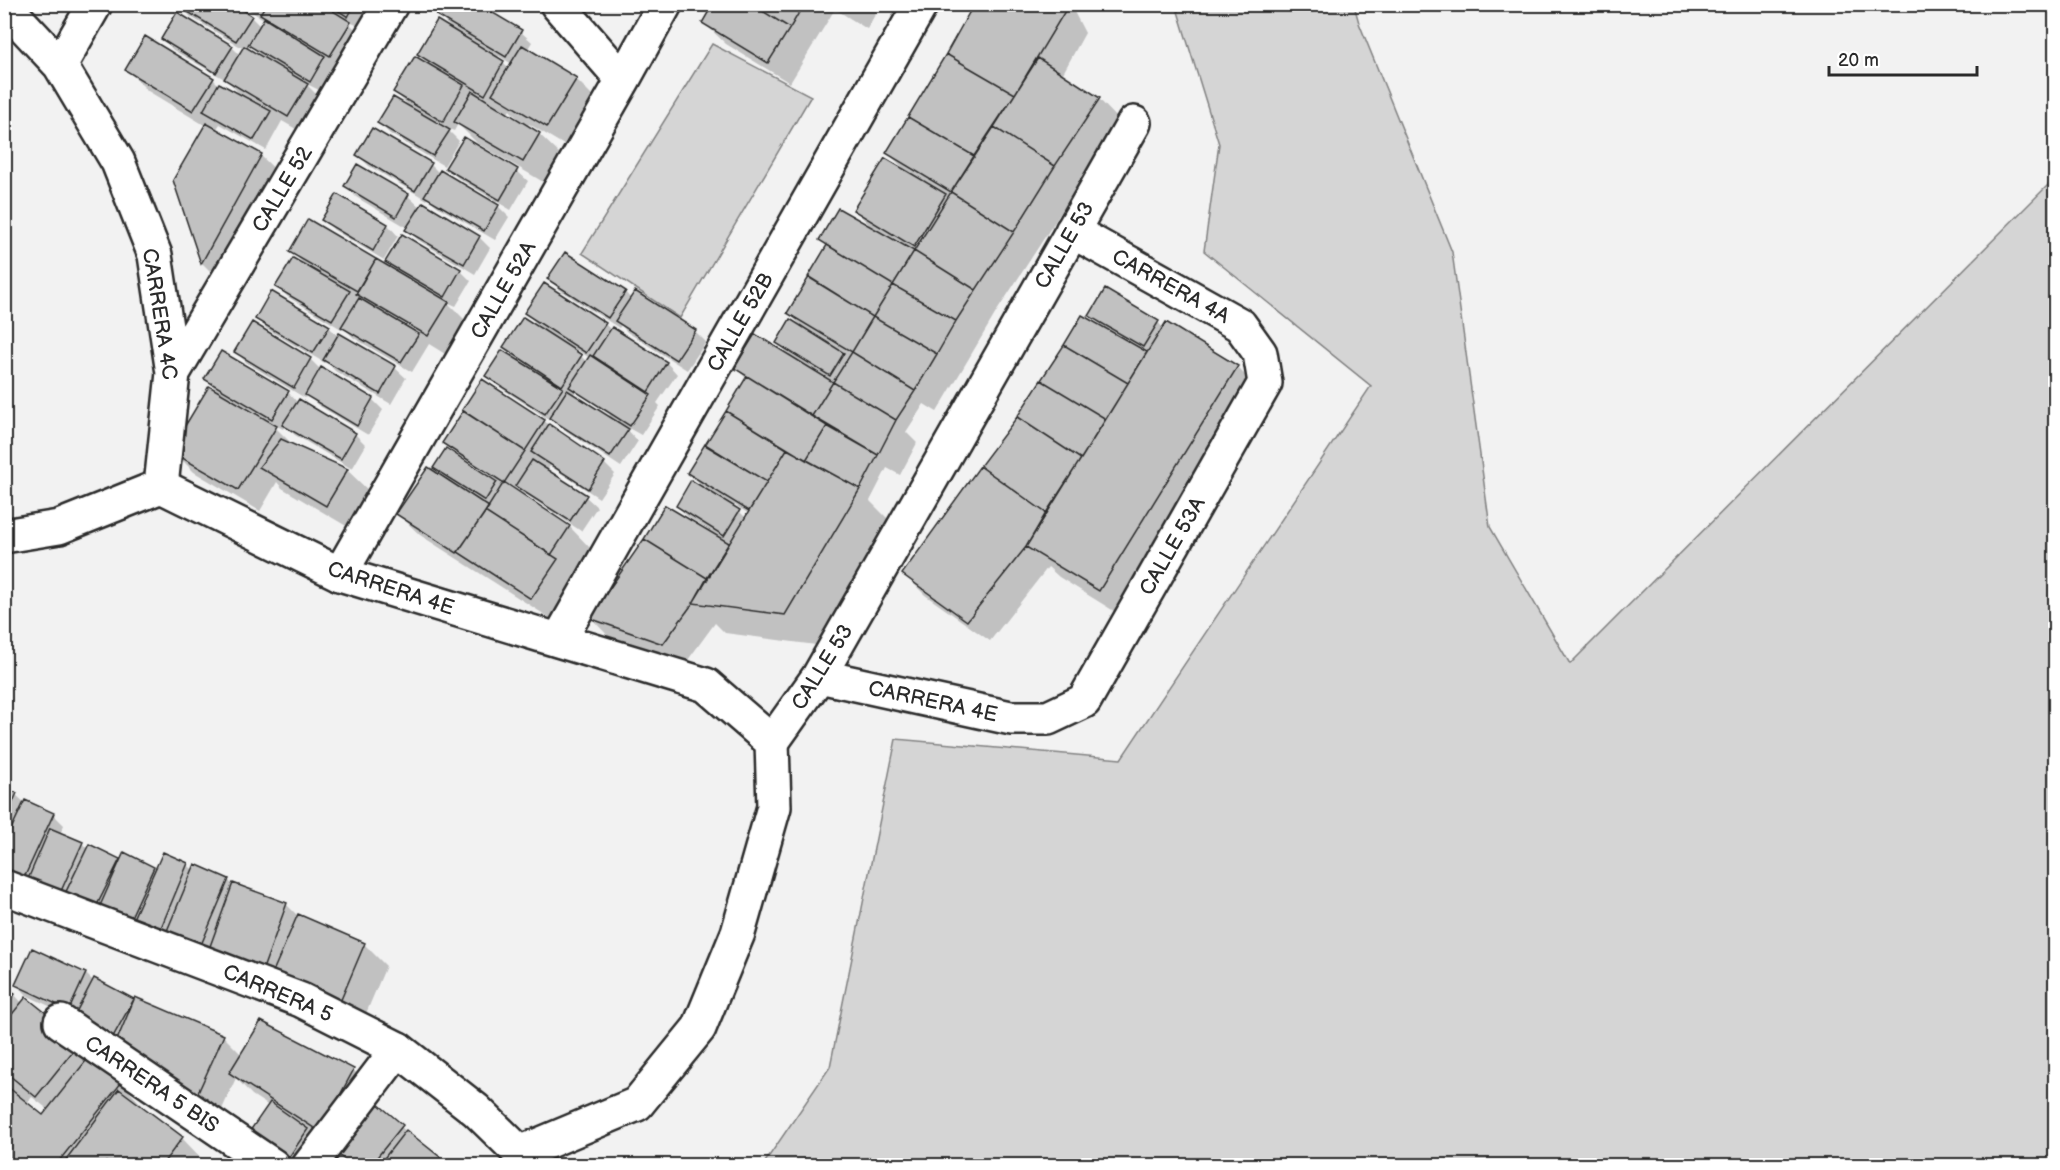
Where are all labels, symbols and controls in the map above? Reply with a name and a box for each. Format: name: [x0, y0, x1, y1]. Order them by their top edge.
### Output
scale bar: [1829, 39, 1978, 77]
text: 20 m: [1838, 50, 1879, 71]
street label: CALLE 52: [247, 141, 318, 237]
street label: CALLE 53: [1030, 197, 1099, 293]
street label: CALLE 52A: [465, 237, 542, 344]
street label: CARRERA 4A: [1108, 244, 1234, 329]
street label: CARRERA 4C: [137, 247, 182, 382]
street label: CALLE 52B: [702, 268, 779, 376]
street label: CALLE 53A: [1134, 493, 1211, 600]
street label: CARRERA 4E: [324, 556, 457, 621]
street label: CALLE 53: [786, 620, 859, 715]
street label: CARRERA 4E: [866, 676, 1000, 727]
street label: CARRERA 5: [219, 959, 337, 1028]
street label: CARRERA 5 BIS: [80, 1030, 223, 1138]

